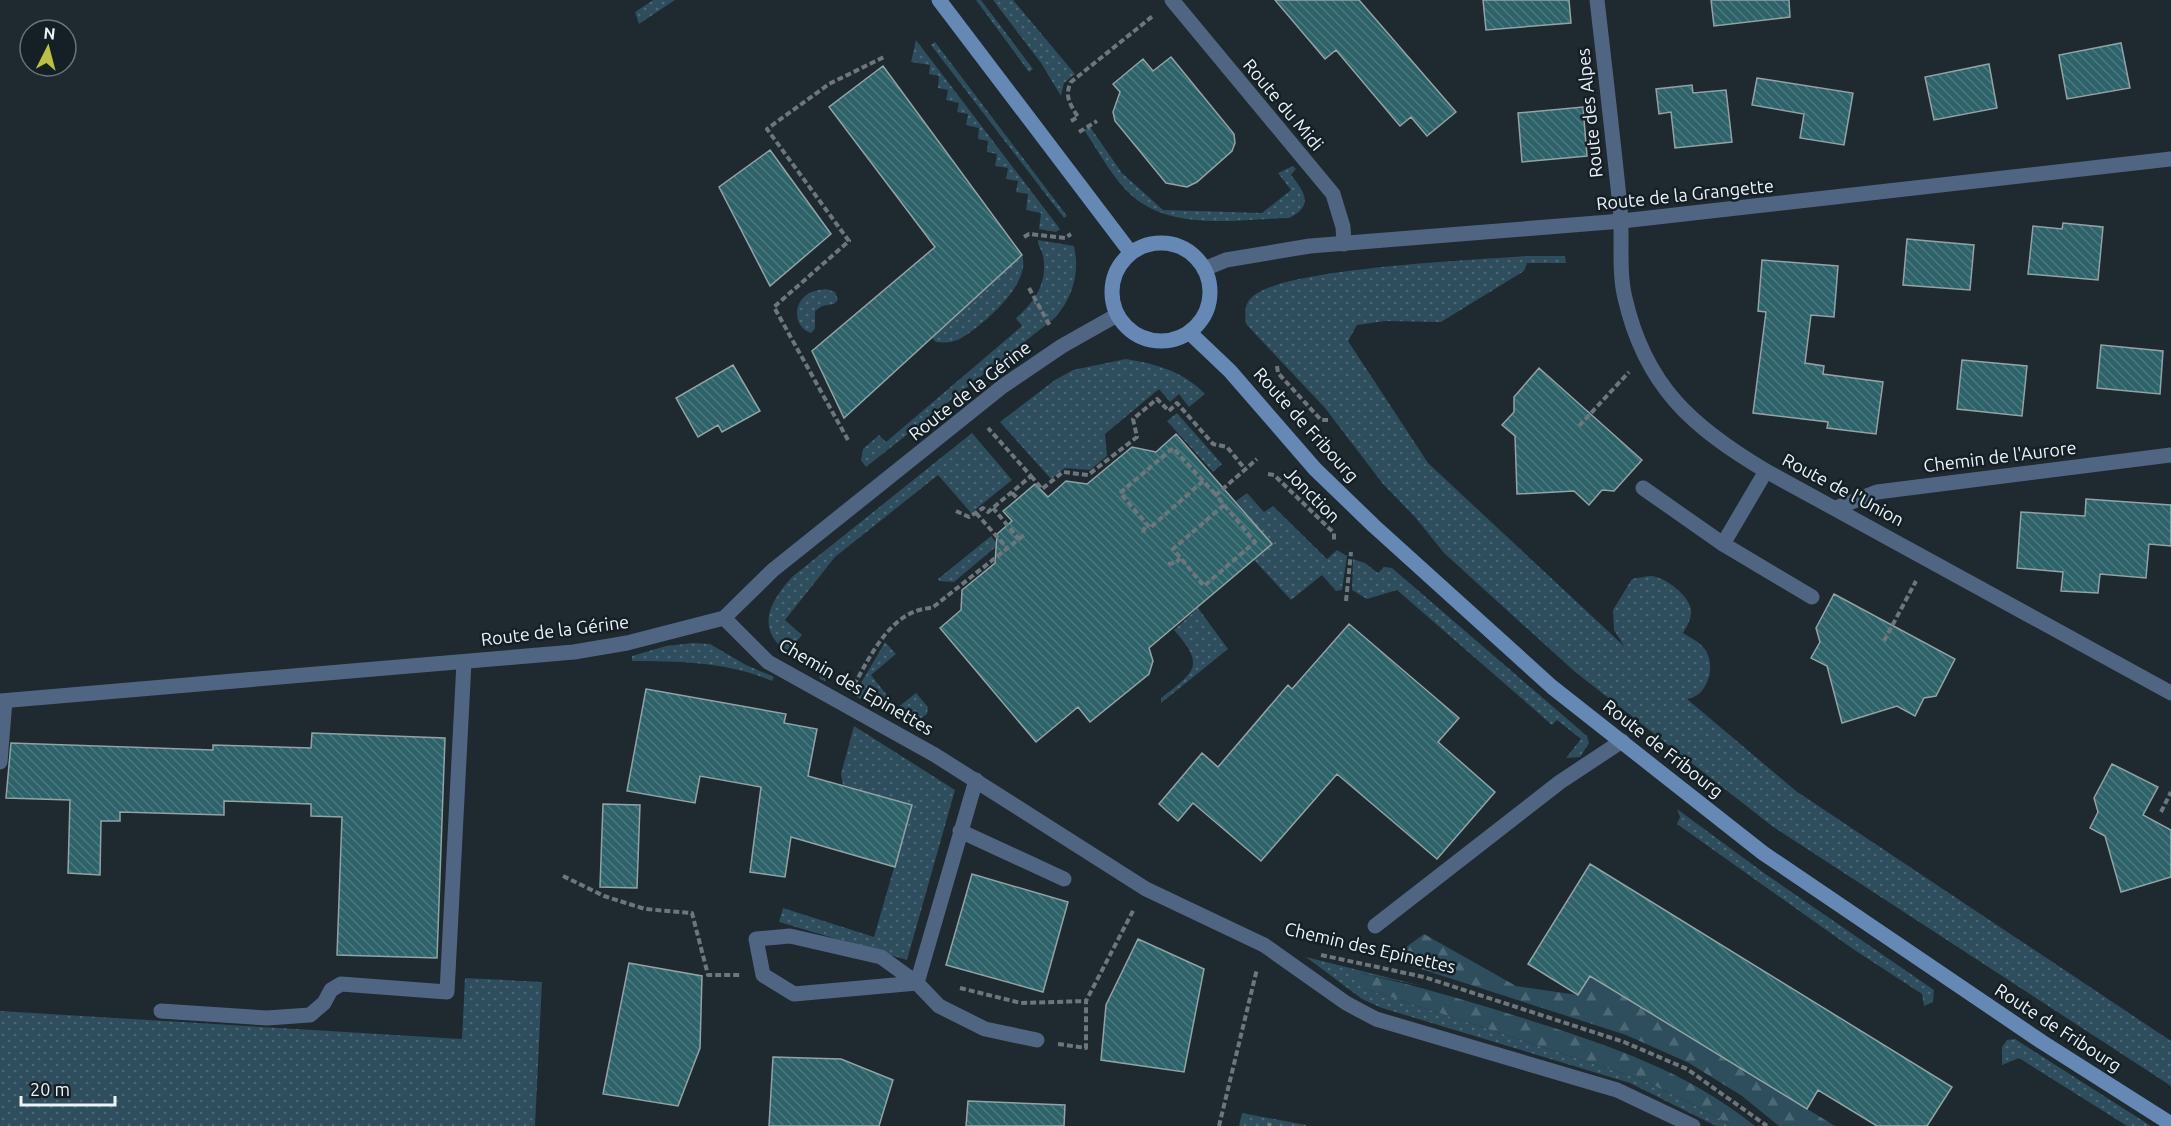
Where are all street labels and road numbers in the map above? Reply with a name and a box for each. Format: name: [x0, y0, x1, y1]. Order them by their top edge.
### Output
street label: Route des Alpes: [1572, 47, 1606, 179]
street label: Route du Midi: [1240, 55, 1328, 154]
street label: Route de la Grangette: [1595, 175, 1775, 213]
street label: Route de la Gérine: [904, 336, 1034, 444]
street label: Route de Fribourg: [1250, 363, 1363, 485]
street label: Chemin de l'Aurore: [1922, 437, 2078, 475]
street label: Route de l'Union: [1779, 449, 1908, 530]
street label: Jonction: [1281, 462, 1345, 526]
street label: Route de la Gérine: [480, 611, 630, 649]
street label: Chemin des Epinettes: [776, 634, 937, 739]
street label: Route de Fribourg: [1600, 695, 1728, 801]
street label: Chemin des Epinettes: [1283, 918, 1458, 976]
street label: Route de Fribourg: [1992, 979, 2125, 1075]

